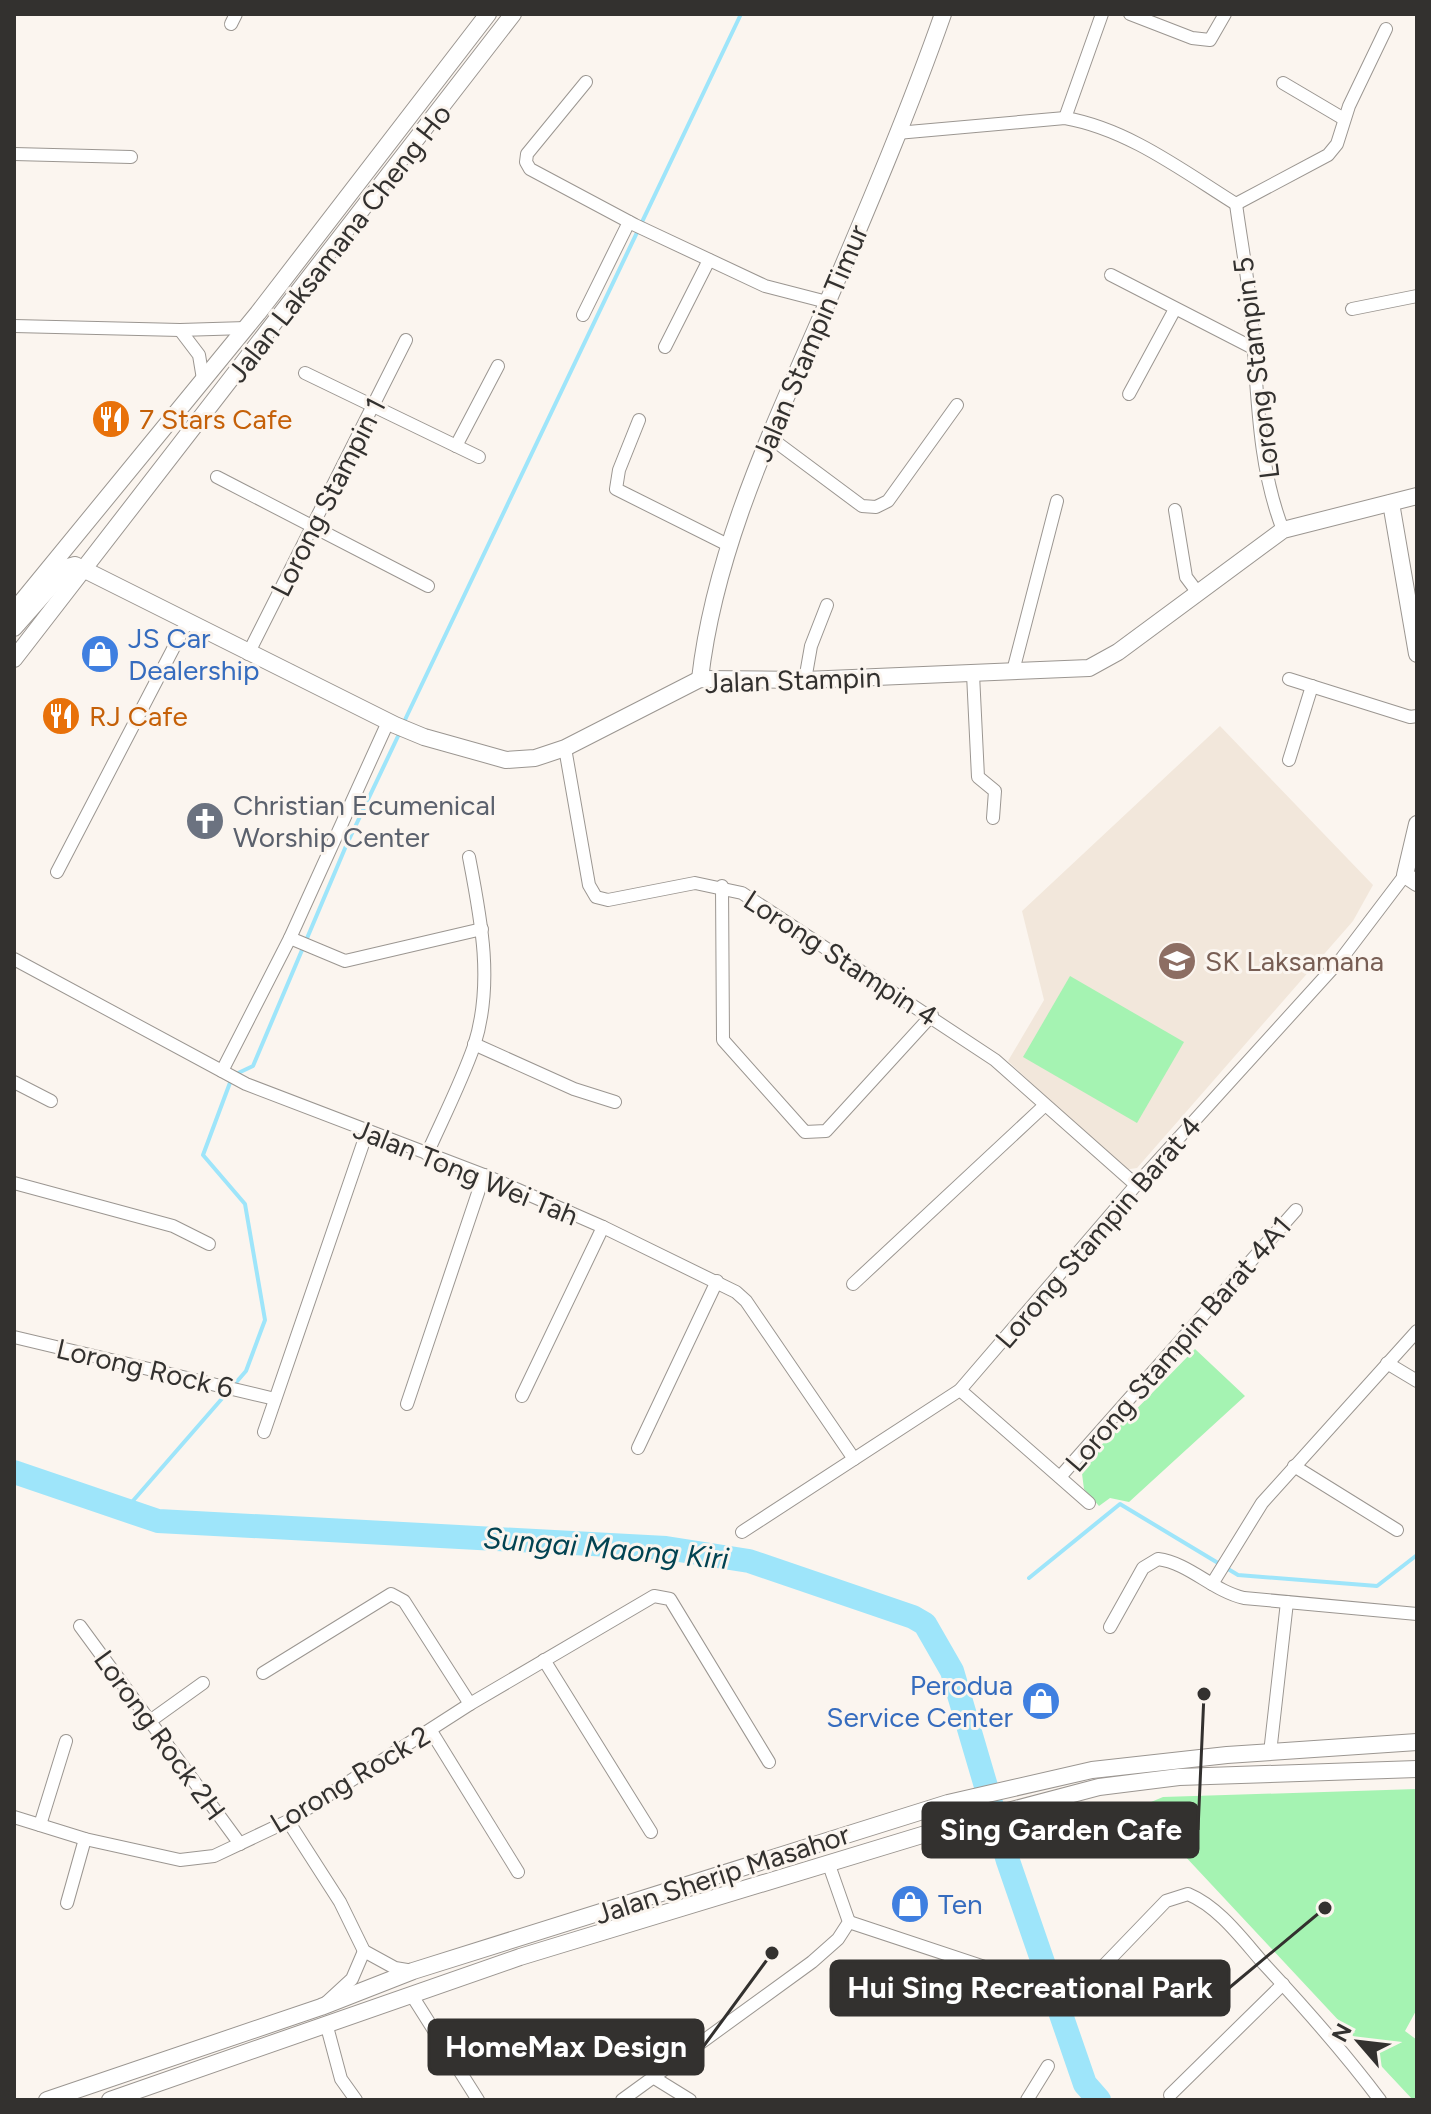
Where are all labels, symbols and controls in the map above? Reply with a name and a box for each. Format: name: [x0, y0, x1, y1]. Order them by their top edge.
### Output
street label: Jalan Laksamana Cheng Ho: [220, 97, 458, 389]
street label: Jalan Stampin Timur: [745, 219, 875, 467]
street label: Lorong Stampin 5: [1226, 255, 1286, 481]
street label: Lorong Stampin 1: [263, 392, 393, 602]
restaurant icon: 7 Stars Cafe: [90, 398, 132, 440]
place label: 7 Stars Cafe: [139, 402, 292, 436]
place label: JS Car Dealership: [128, 621, 259, 687]
shop icon: JS Car Dealership: [79, 633, 121, 675]
street label: Jalan Stampin: [704, 660, 882, 700]
restaurant icon: RJ Cafe: [40, 695, 82, 737]
place label: RJ Cafe: [89, 699, 188, 733]
place label: Christian Ecumenical Worship Center: [233, 788, 496, 854]
church icon: Christian Ecumenical Worship Center: [184, 800, 226, 842]
street label: Lorong Stampin 4: [738, 883, 944, 1033]
school or university icon: SK Laksamana: [1156, 940, 1198, 982]
place label: SK Laksamana: [1205, 944, 1384, 978]
street label: Lorong Stampin Barat 4: [988, 1109, 1208, 1355]
street label: Jalan Tong Wei Tah: [349, 1112, 583, 1232]
street label: Lorong Stampin Barat 4A1: [1058, 1209, 1298, 1479]
street label: Lorong Rock 6: [53, 1331, 237, 1405]
water label: Sungai Maong Kiri: [482, 1519, 731, 1577]
street label: Lorong Rock 2H: [87, 1643, 233, 1827]
place label: Perodua Service Center: [826, 1668, 1014, 1734]
shop icon: Perodua Service Center: [1020, 1680, 1062, 1722]
street label: Lorong Rock 2: [264, 1718, 436, 1840]
callout: Sing Garden Cafe: [923, 1803, 1198, 1857]
text: Sing Garden Cafe: [940, 1811, 1183, 1848]
street label: Jalan Sherip Masahor: [590, 1817, 854, 1931]
shop icon: Ten: [889, 1883, 931, 1925]
place label: Ten: [938, 1887, 983, 1921]
callout: Hui Sing Recreational Park: [831, 1961, 1229, 2015]
text: Hui Sing Recreational Park: [847, 1969, 1213, 2006]
north arrow: [1319, 2002, 1399, 2082]
text: N: [1326, 2019, 1358, 2047]
callout: HomeMax Design: [429, 2020, 703, 2074]
text: HomeMax Design: [445, 2028, 687, 2065]

